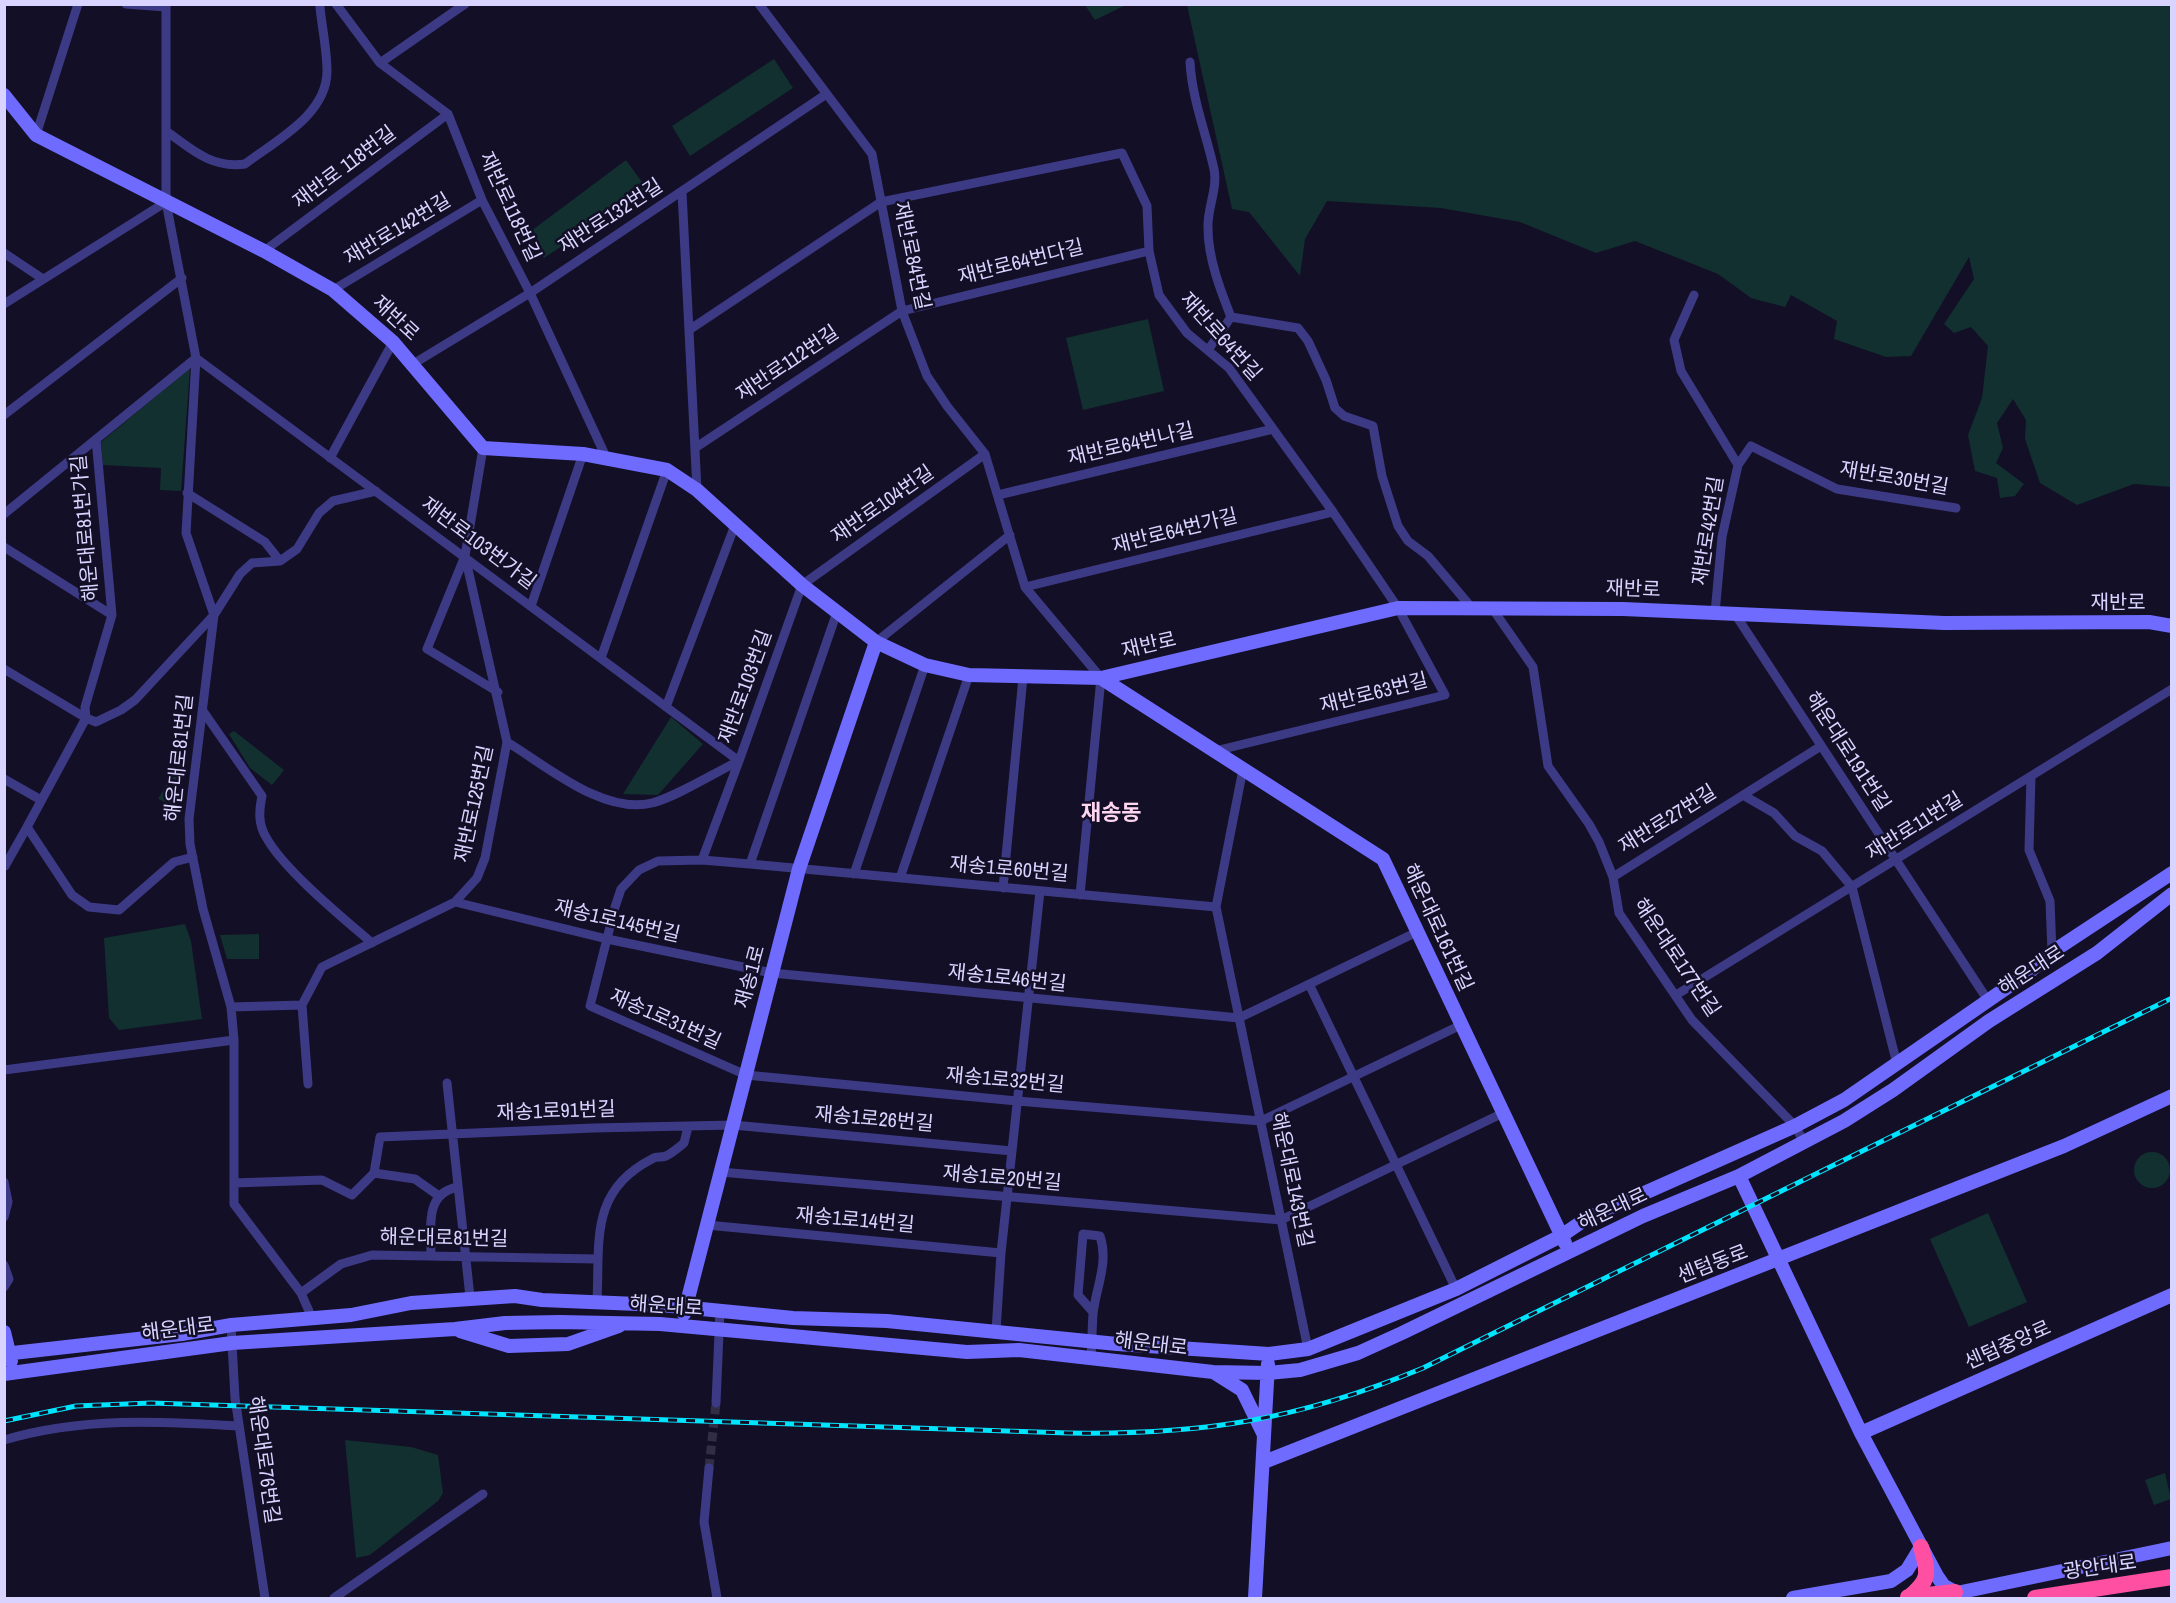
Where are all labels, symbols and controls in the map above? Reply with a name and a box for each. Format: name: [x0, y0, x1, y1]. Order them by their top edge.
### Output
street label: 재반로 118번길: [289, 121, 401, 215]
street label: 재반로118번길: [473, 148, 545, 266]
street label: 재반로132번길: [554, 174, 668, 260]
street label: 재반로142번길: [341, 189, 455, 271]
street label: 재반로84번길: [888, 200, 934, 312]
street label: 재반로64번다길: [956, 236, 1086, 290]
street label: 재반로64번길: [1174, 288, 1266, 386]
street label: 재반로: [367, 291, 423, 347]
street label: 재반로112번길: [732, 321, 844, 407]
street label: 재반로64번나길: [1066, 419, 1196, 471]
street label: 해운대로81번가길: [68, 454, 104, 602]
street label: 재반로30번길: [1838, 458, 1950, 500]
street label: 재반로104번길: [827, 461, 939, 549]
street label: 재반로42번길: [1689, 475, 1729, 587]
street label: 재반로103번가길: [416, 493, 540, 595]
street label: 재반로64번가길: [1110, 505, 1240, 559]
street label: 재반로: [1605, 577, 1661, 603]
street label: 재반로: [2090, 592, 2146, 616]
street label: 재반로103번길: [714, 627, 778, 747]
street label: 재반로: [1119, 628, 1179, 664]
street label: 재반로63번길: [1318, 669, 1430, 719]
street label: 해운대로191번길: [1799, 688, 1895, 816]
street label: 해운대로81번길: [161, 693, 199, 823]
street label: 재반로125번길: [451, 743, 499, 865]
street label: 재반로27번길: [1615, 781, 1721, 859]
street label: 재반로11번길: [1862, 788, 1968, 866]
district label: 재송동: [1081, 801, 1141, 827]
street label: 재송1로60번길: [949, 853, 1069, 887]
street label: 해운대로161번길: [1397, 861, 1477, 995]
street label: 해운대로177번길: [1628, 894, 1724, 1022]
street label: 재송1로145번길: [552, 896, 682, 948]
street label: 해운대로: [1995, 941, 2069, 1001]
street label: 재송1로: [731, 943, 771, 1011]
street label: 재송1로46번길: [946, 961, 1068, 997]
street label: 재송1로31번길: [606, 985, 724, 1055]
street label: 재송1로32번길: [945, 1064, 1065, 1098]
street label: 재송1로91번길: [496, 1098, 616, 1126]
street label: 재송1로26번길: [814, 1103, 934, 1137]
street label: 해운대로143번길: [1265, 1110, 1317, 1250]
street label: 재송1로20번길: [942, 1162, 1062, 1196]
street label: 해운대로: [1575, 1184, 1651, 1236]
street label: 재송1로14번길: [795, 1204, 915, 1238]
street label: 해운대로81번길: [379, 1226, 509, 1252]
street label: 센텀동로: [1674, 1241, 1752, 1289]
street label: 해운대로: [628, 1292, 704, 1322]
street label: 해운대로: [140, 1314, 216, 1346]
street label: 센텀중앙로: [1961, 1316, 2055, 1376]
street label: 해운대로: [1113, 1329, 1189, 1361]
street label: 해운대로76번길: [242, 1395, 284, 1525]
street label: 광안대로: [2062, 1551, 2138, 1585]

